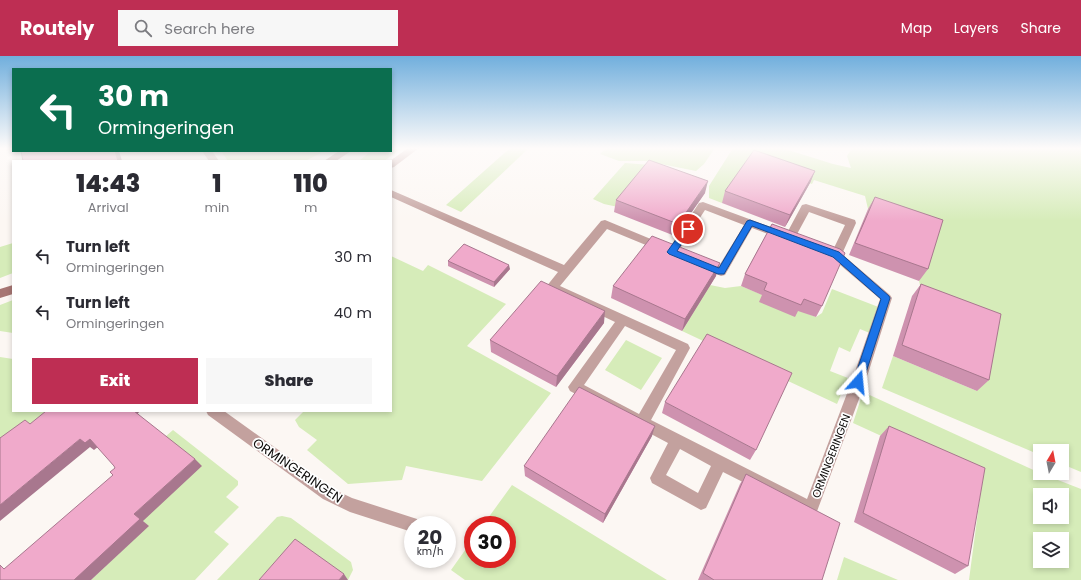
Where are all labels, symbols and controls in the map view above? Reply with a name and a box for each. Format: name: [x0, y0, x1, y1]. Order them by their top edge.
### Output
search box: [118, 10, 398, 46]
text: Routely: [20, 15, 94, 42]
icon: search: [132, 17, 154, 39]
text: Search here: [164, 18, 255, 39]
text: Map: [901, 18, 932, 38]
text: Layers: [954, 18, 998, 38]
text: Share: [1020, 18, 1061, 38]
text: 30 m: [98, 77, 169, 116]
icon: left: [32, 84, 84, 136]
text: Ormingeringen: [98, 115, 234, 140]
text: 14:43: [76, 167, 140, 200]
text: 1: [212, 167, 222, 200]
text: 110: [294, 167, 328, 200]
text: Arrival: [88, 198, 129, 217]
text: min: [205, 198, 229, 217]
text: m: [304, 198, 317, 217]
pin: [671, 212, 705, 246]
icon: arrive: [677, 218, 699, 240]
text: Turn left: [66, 236, 130, 257]
icon: left: [32, 245, 54, 267]
text: 30 m: [334, 246, 372, 267]
text: Ormingeringen: [66, 258, 164, 277]
text: Turn left: [66, 292, 130, 313]
icon: left: [32, 301, 54, 323]
text: 40 m: [334, 302, 372, 323]
text: Ormingeringen: [66, 314, 164, 333]
button: Exit: [32, 358, 198, 404]
button: Share: [206, 358, 372, 404]
position arrow: [837, 361, 879, 403]
street label: ORMINGERINGEN: [808, 412, 854, 500]
street label: ORMINGERINGEN: [249, 433, 346, 508]
north arrow: [1033, 444, 1069, 480]
map controls: [1033, 444, 1069, 568]
button: sound: [1033, 488, 1069, 524]
speed limit sign: 30: [464, 516, 516, 568]
text: 20: [418, 523, 442, 551]
button: layers: [1033, 532, 1069, 568]
text: km/h: [417, 544, 443, 559]

